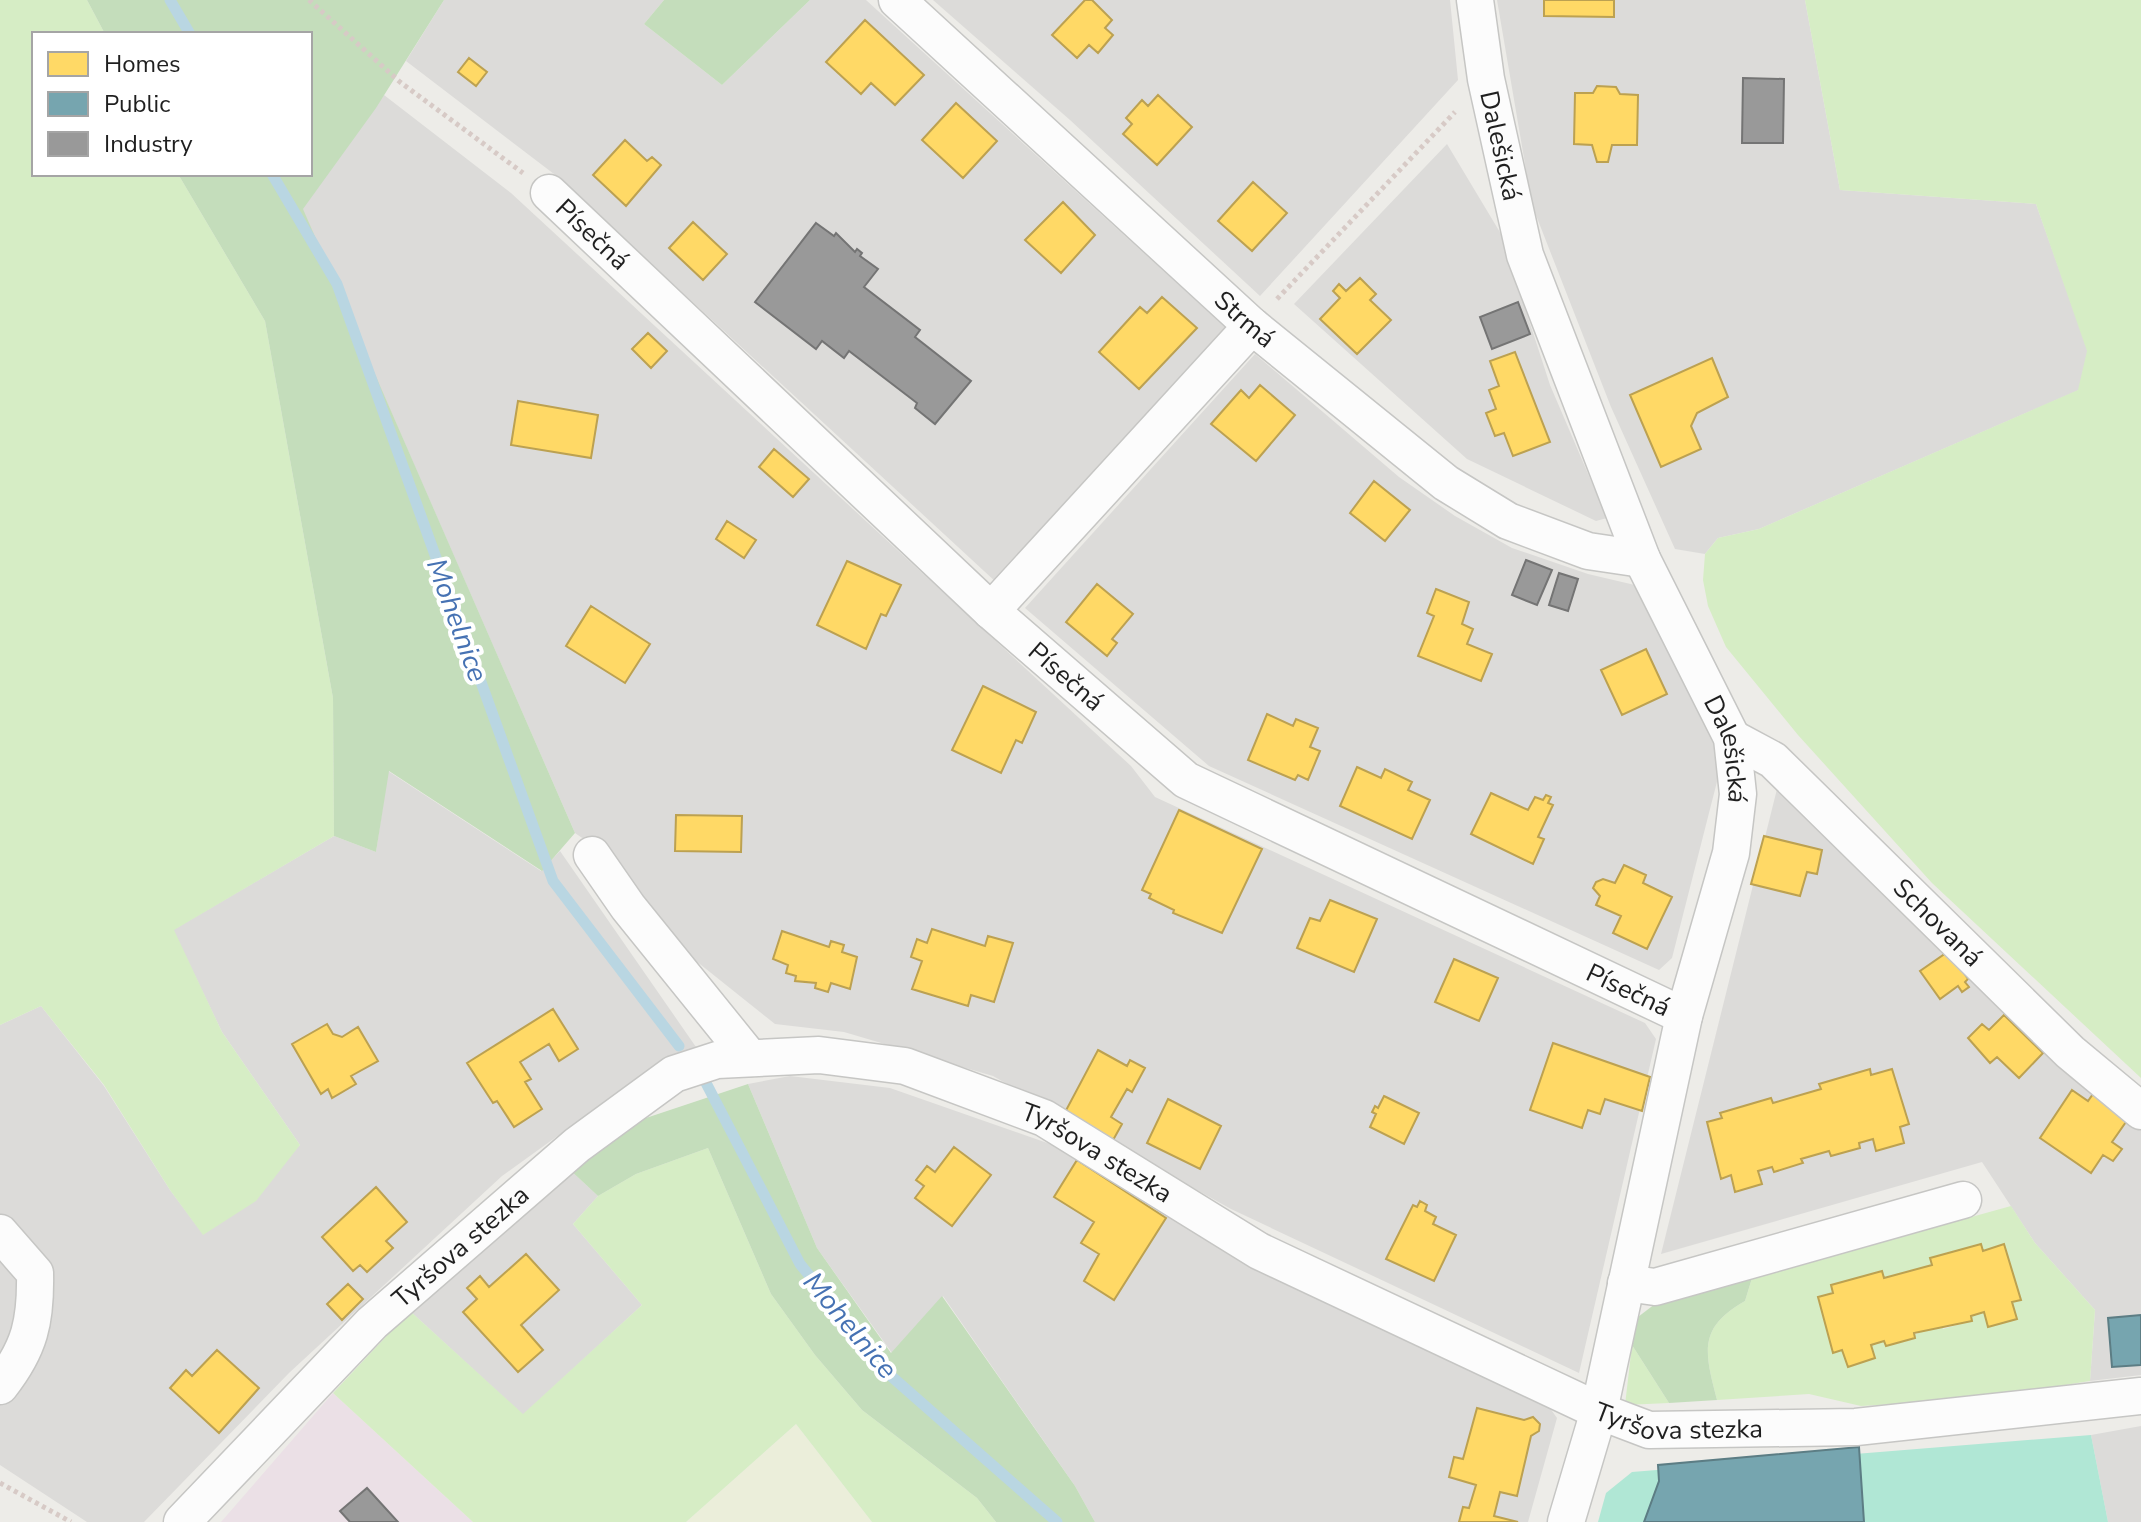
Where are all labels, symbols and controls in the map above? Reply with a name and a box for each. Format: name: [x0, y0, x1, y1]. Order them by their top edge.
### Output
legend: [32, 32, 312, 176]
text: Homes: [104, 48, 180, 80]
street label: Dalešická: [1471, 87, 1529, 204]
text: Public: [104, 88, 170, 120]
text: Industry: [104, 128, 193, 160]
street label: Písečná: [548, 191, 637, 278]
street label: Strmá: [1207, 283, 1282, 356]
water label: Mohelnice: [417, 553, 497, 687]
street label: Písečná: [1021, 634, 1111, 719]
street label: Dalešická: [1695, 689, 1755, 805]
street label: Schovaná: [1885, 871, 1990, 975]
street label: Písečná: [1580, 955, 1676, 1025]
street label: Tyršova stezka: [1016, 1094, 1179, 1211]
street label: Tyršova stezka: [385, 1178, 537, 1316]
water label: Mohelnice: [794, 1264, 906, 1387]
street label: Tyršova stezka: [1590, 1394, 1763, 1449]

